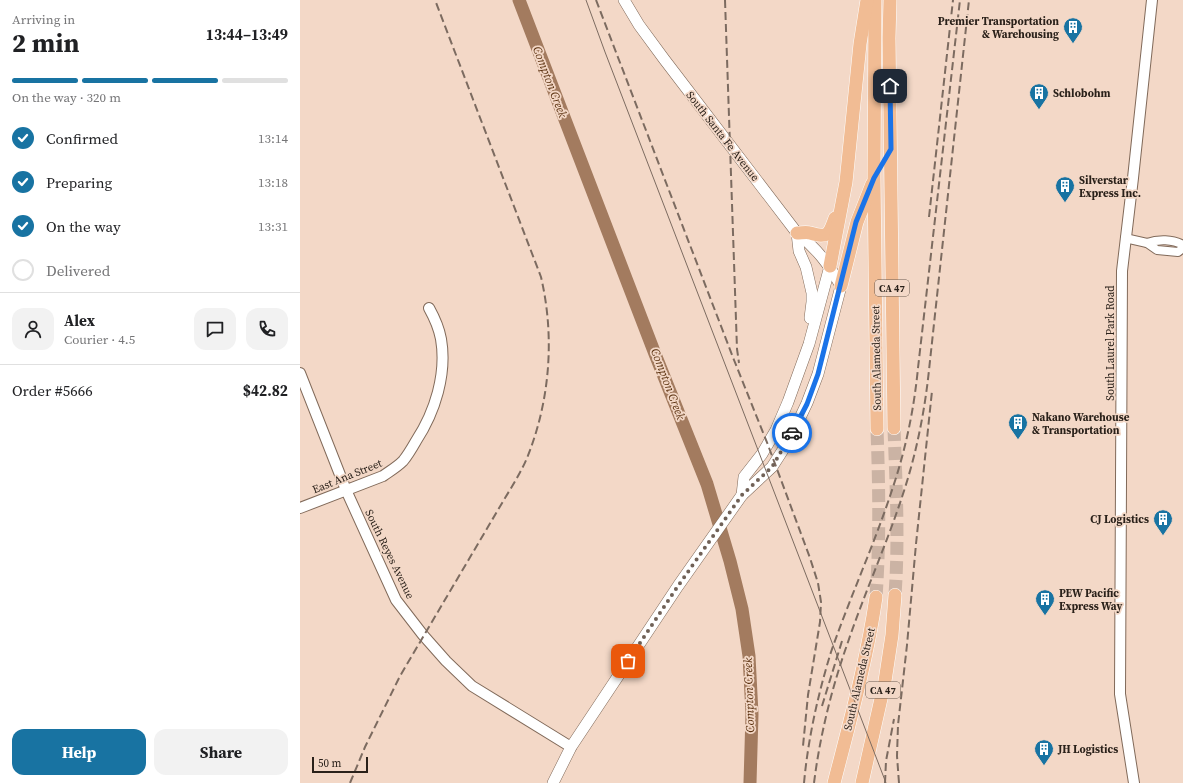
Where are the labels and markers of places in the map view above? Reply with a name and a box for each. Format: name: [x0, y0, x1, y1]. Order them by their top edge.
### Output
place label: Premier Transportation & Warehousing: [938, 14, 1059, 42]
building icon: Premier Transportation & Warehousing: [1062, 16, 1084, 44]
pin: [873, 69, 907, 103]
building icon: Schlobohm: [1028, 82, 1050, 110]
place label: Schlobohm: [1053, 86, 1111, 101]
place label: Silverstar Express Inc.: [1079, 173, 1141, 201]
building icon: Silverstar Express Inc.: [1054, 175, 1076, 203]
place label: Nakano Warehouse & Transportation: [1032, 410, 1130, 438]
building icon: Nakano Warehouse & Transportation: [1007, 412, 1029, 440]
building icon: CJ Logistics: [1152, 508, 1174, 536]
place label: CJ Logistics: [1090, 512, 1149, 527]
place label: PEW Pacific Express Way: [1059, 586, 1122, 614]
building icon: PEW Pacific Express Way: [1034, 588, 1056, 616]
pin: [611, 644, 645, 678]
building icon: JH Logistics: [1033, 738, 1055, 766]
place label: JH Logistics: [1057, 742, 1118, 757]

